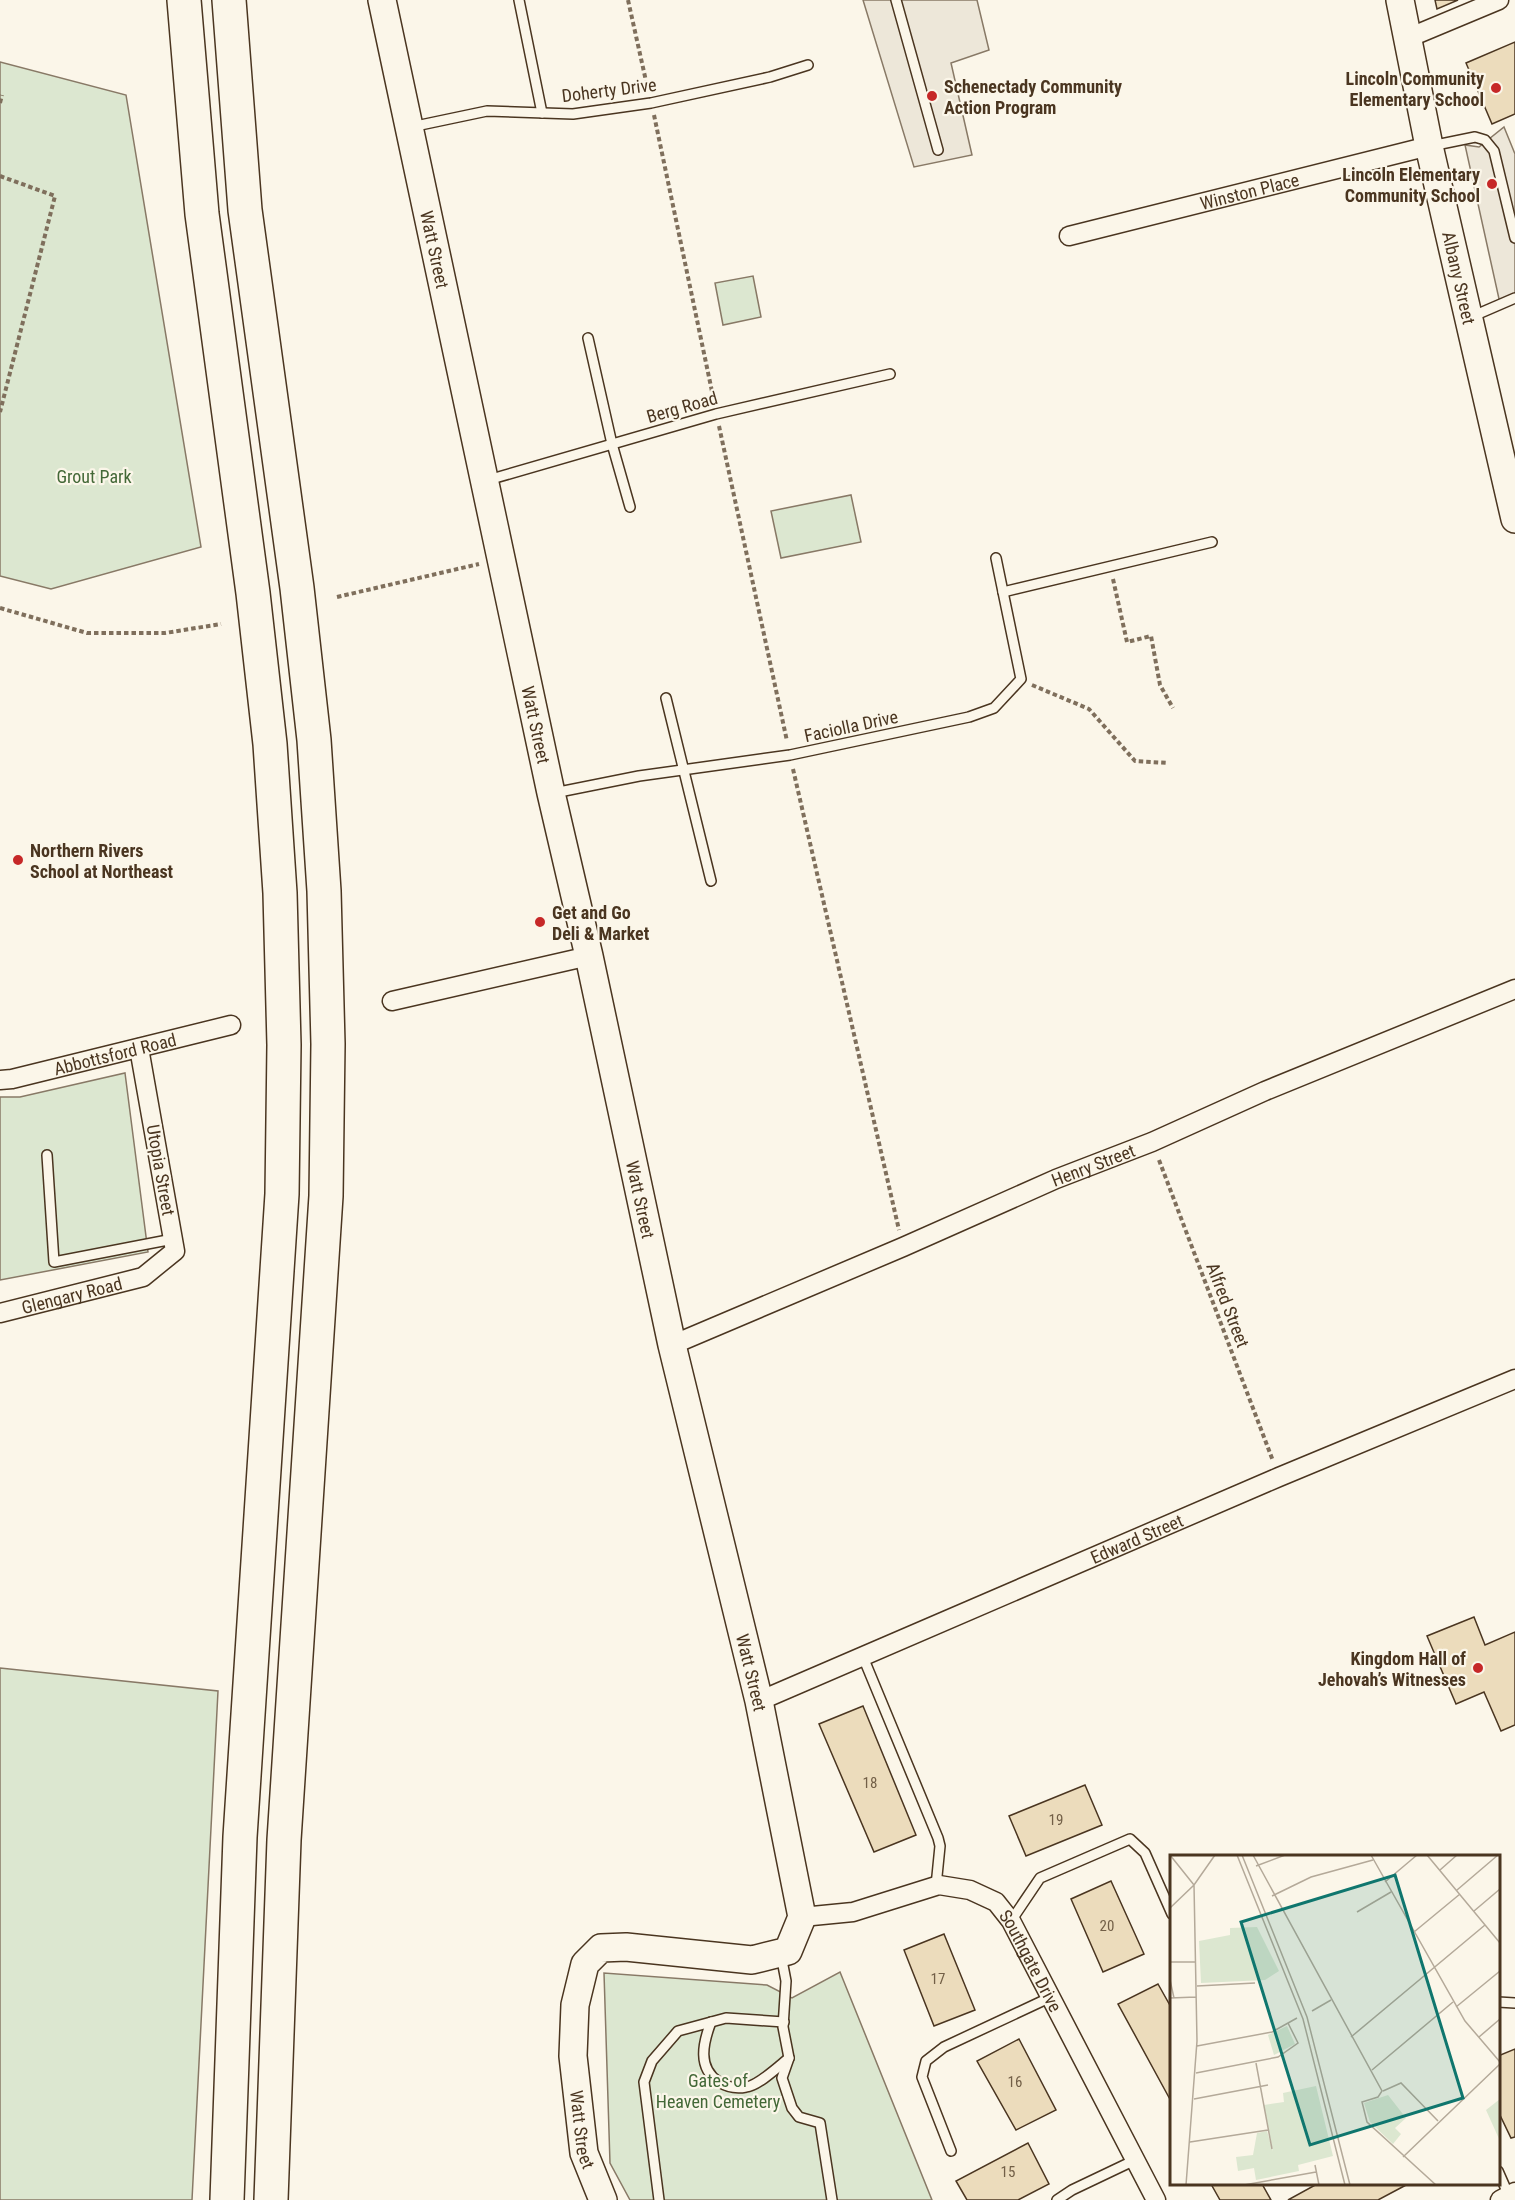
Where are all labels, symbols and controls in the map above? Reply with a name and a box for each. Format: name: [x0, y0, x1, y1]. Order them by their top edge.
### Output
place label: Lincoln Community Elementary School: [1346, 68, 1484, 110]
street label: Doherty Drive: [560, 74, 658, 106]
place label: Schenectady Community Action Program: [944, 76, 1122, 118]
marker: Lincoln Community Elementary School: [1489, 81, 1503, 95]
marker: Schenectady Community Action Program: [925, 89, 939, 103]
place label: Lincoln Elementary Community School: [1342, 164, 1480, 206]
street label: Winston Place: [1198, 168, 1301, 213]
marker: Lincoln Elementary Community School: [1485, 177, 1499, 191]
street label: Watt Street: [417, 209, 454, 290]
street label: Albany Street: [1439, 229, 1480, 326]
street label: Berg Road: [644, 387, 720, 427]
park label: Grout Park: [56, 466, 132, 487]
street label: Watt Street: [518, 684, 555, 766]
street label: Faciolla Drive: [802, 706, 900, 746]
place label: Northern Rivers School at Northeast: [30, 840, 174, 882]
marker: Northern Rivers School at Northeast: [11, 853, 25, 867]
place label: Get and Go Deli & Market: [552, 902, 650, 944]
marker: Get and Go Deli & Market: [533, 915, 547, 929]
street label: Abbottsford Road: [51, 1028, 178, 1079]
street label: Utopia Street: [143, 1123, 179, 1217]
street label: Henry Street: [1048, 1139, 1138, 1190]
street label: Watt Street: [622, 1158, 659, 1240]
street label: Alfred Street: [1202, 1260, 1254, 1350]
street label: Glengary Road: [19, 1272, 124, 1318]
street label: Edward Street: [1087, 1509, 1186, 1568]
street label: Watt Street: [732, 1632, 771, 1713]
place label: Kingdom Hall of Jehovah’s Witnesses: [1318, 1648, 1466, 1690]
marker: Kingdom Hall of Jehovah’s Witnesses: [1471, 1661, 1485, 1675]
house number: 18: [863, 1774, 877, 1792]
house number: 19: [1049, 1811, 1063, 1829]
inset map: [1170, 1855, 1500, 2185]
street label: Southgate Drive: [995, 1905, 1067, 2015]
house number: 20: [1100, 1917, 1114, 1935]
house number: 17: [931, 1970, 945, 1988]
park label: Gates of Heaven Cemetery: [656, 2070, 781, 2112]
house number: 16: [1008, 2073, 1022, 2091]
street label: Watt Street: [566, 2089, 600, 2172]
house number: 15: [1001, 2163, 1015, 2181]

